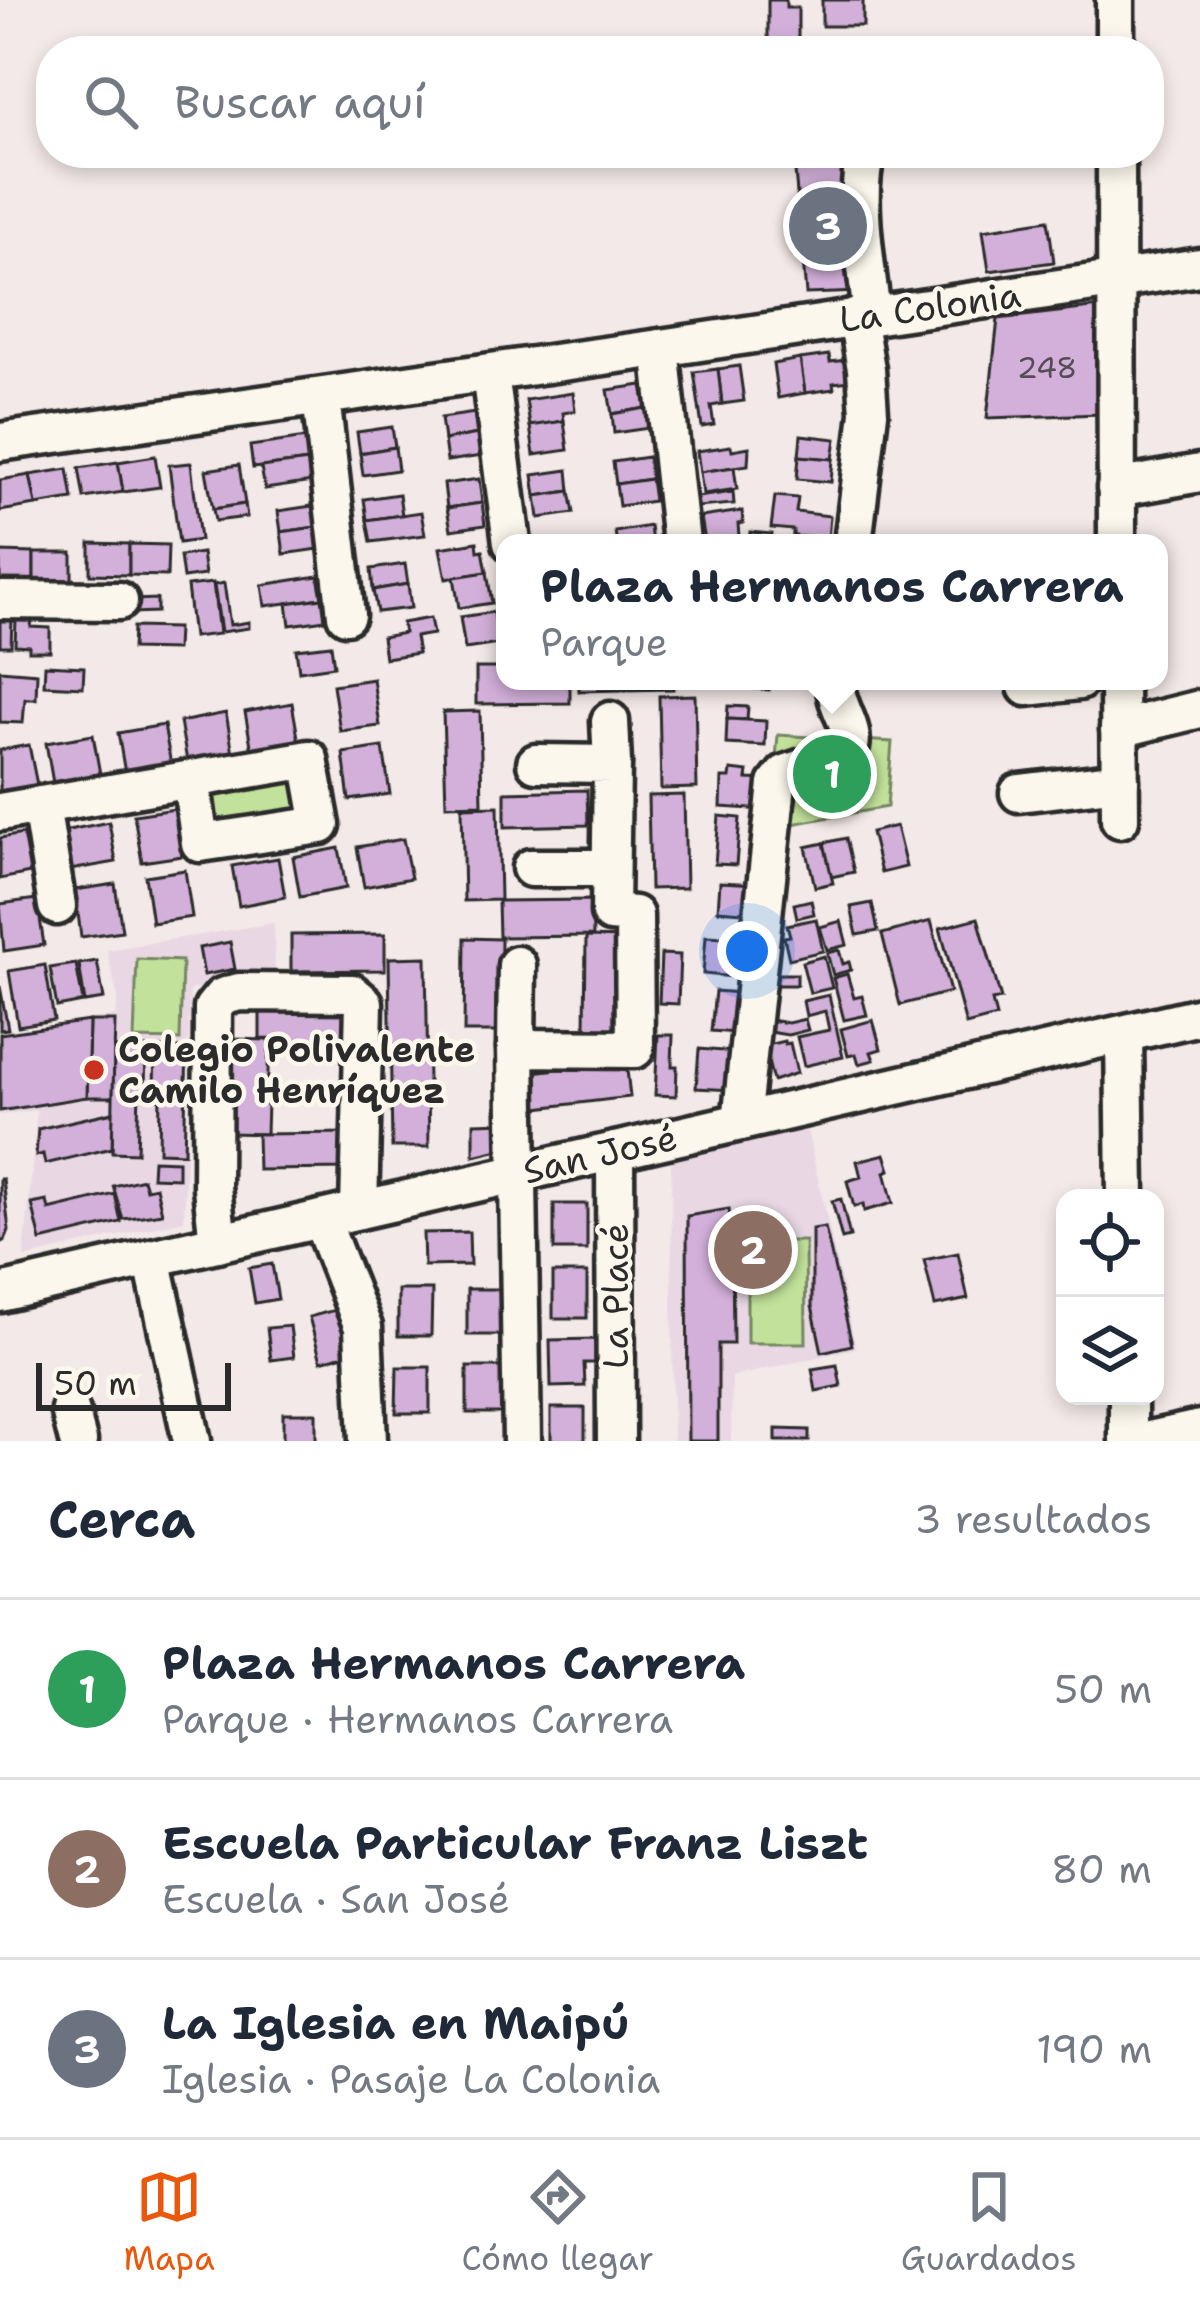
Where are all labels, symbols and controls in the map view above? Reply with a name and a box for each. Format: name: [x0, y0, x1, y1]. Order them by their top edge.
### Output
search box: [36, 36, 1164, 168]
icon: search: [78, 69, 144, 135]
text: Buscar aquí: [174, 72, 426, 132]
pin: 3: [789, 181, 867, 271]
street label: La Colonia: [836, 270, 1024, 344]
house number: 248: [1017, 347, 1077, 388]
popup: [496, 534, 1168, 690]
text: Plaza Hermanos Carrera: [540, 556, 1124, 616]
text: Parque: [540, 616, 668, 668]
pin: 1: [793, 729, 871, 819]
your location: [717, 921, 777, 981]
place label: Colegio Polivalente Camilo Henríquez: [118, 1025, 475, 1115]
marker: Colegio Polivalente Camilo Henríquez: [81, 1057, 107, 1083]
street label: San José: [518, 1113, 682, 1195]
map controls: [1056, 1189, 1164, 1405]
button: locate: [1056, 1189, 1164, 1297]
pin: 2: [714, 1205, 792, 1295]
street label: La Placé: [591, 1223, 640, 1369]
button: layers: [1056, 1297, 1164, 1405]
scale bar: [36, 1357, 231, 1410]
text: 50 m: [54, 1361, 137, 1406]
text: Cerca: [48, 1485, 195, 1553]
text: 3 resultados: [914, 1493, 1152, 1545]
text: Plaza Hermanos Carrera: [162, 1633, 745, 1693]
text: 1: [78, 1663, 96, 1715]
text: 50 m: [1054, 1663, 1152, 1715]
text: Parque · Hermanos Carrera: [162, 1693, 673, 1745]
text: Escuela Particular Franz Liszt: [162, 1813, 868, 1873]
text: 2: [73, 1843, 101, 1895]
text: 80 m: [1051, 1843, 1152, 1895]
text: Escuela · San José: [162, 1873, 510, 1925]
text: La Iglesia en Maipú: [162, 1993, 630, 2053]
text: 3: [73, 2023, 101, 2075]
text: 190 m: [1036, 2023, 1152, 2075]
text: Iglesia · Pasaje La Colonia: [162, 2053, 660, 2105]
tab: Mapa: [123, 2164, 215, 2281]
tab: Cómo llegar: [462, 2164, 654, 2281]
tab: Guardados: [901, 2164, 1077, 2281]

